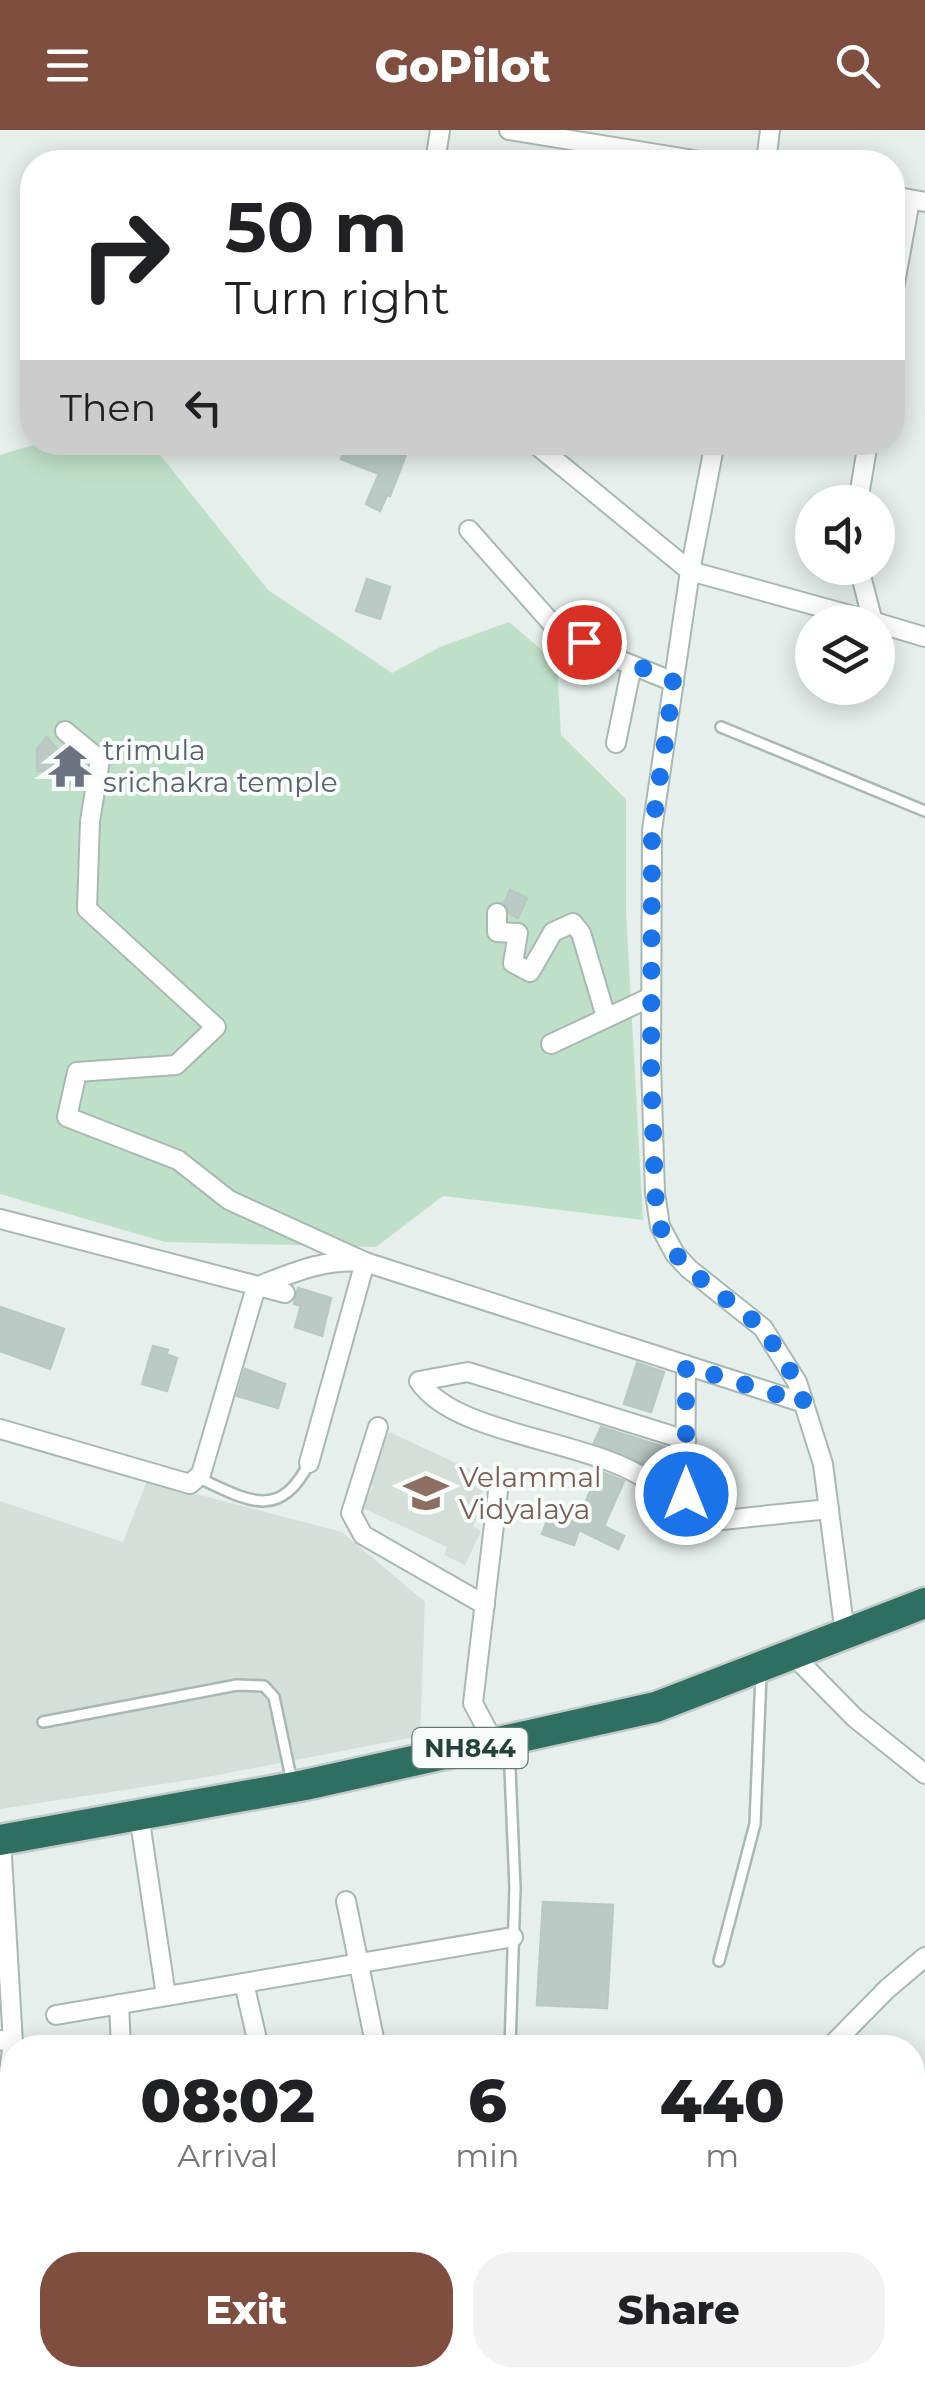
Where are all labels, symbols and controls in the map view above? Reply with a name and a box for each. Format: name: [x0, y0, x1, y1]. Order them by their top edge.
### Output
icon: menu: [40, 38, 95, 93]
text: GoPilot: [374, 38, 551, 93]
icon: search: [830, 38, 885, 93]
text: 50 m: [225, 184, 407, 270]
icon: right: [60, 190, 190, 320]
text: Turn right: [225, 270, 450, 325]
icon: left: [176, 380, 231, 435]
text: Then: [60, 384, 156, 431]
map controls: [795, 485, 895, 705]
button: sound: [795, 485, 895, 585]
pin: [542, 600, 627, 685]
button: layers: [795, 605, 895, 705]
icon: arrive: [557, 615, 612, 670]
place label: trimula srichakra temple: [103, 733, 338, 799]
temple icon: trimula srichakra temple: [46, 742, 94, 790]
position arrow: [634, 1442, 738, 1546]
place label: Velammal Vidyalaya: [459, 1460, 601, 1526]
school or university icon: Velammal Vidyalaya: [402, 1469, 450, 1517]
road number: NH844: [412, 1728, 528, 1768]
text: 08:02: [140, 2064, 315, 2137]
text: 6: [468, 2064, 507, 2137]
text: 440: [660, 2064, 785, 2137]
text: Arrival: [177, 2136, 278, 2175]
text: min: [455, 2136, 519, 2175]
text: m: [705, 2136, 739, 2175]
button: Exit: [40, 2252, 453, 2367]
button: Share: [473, 2252, 885, 2367]

